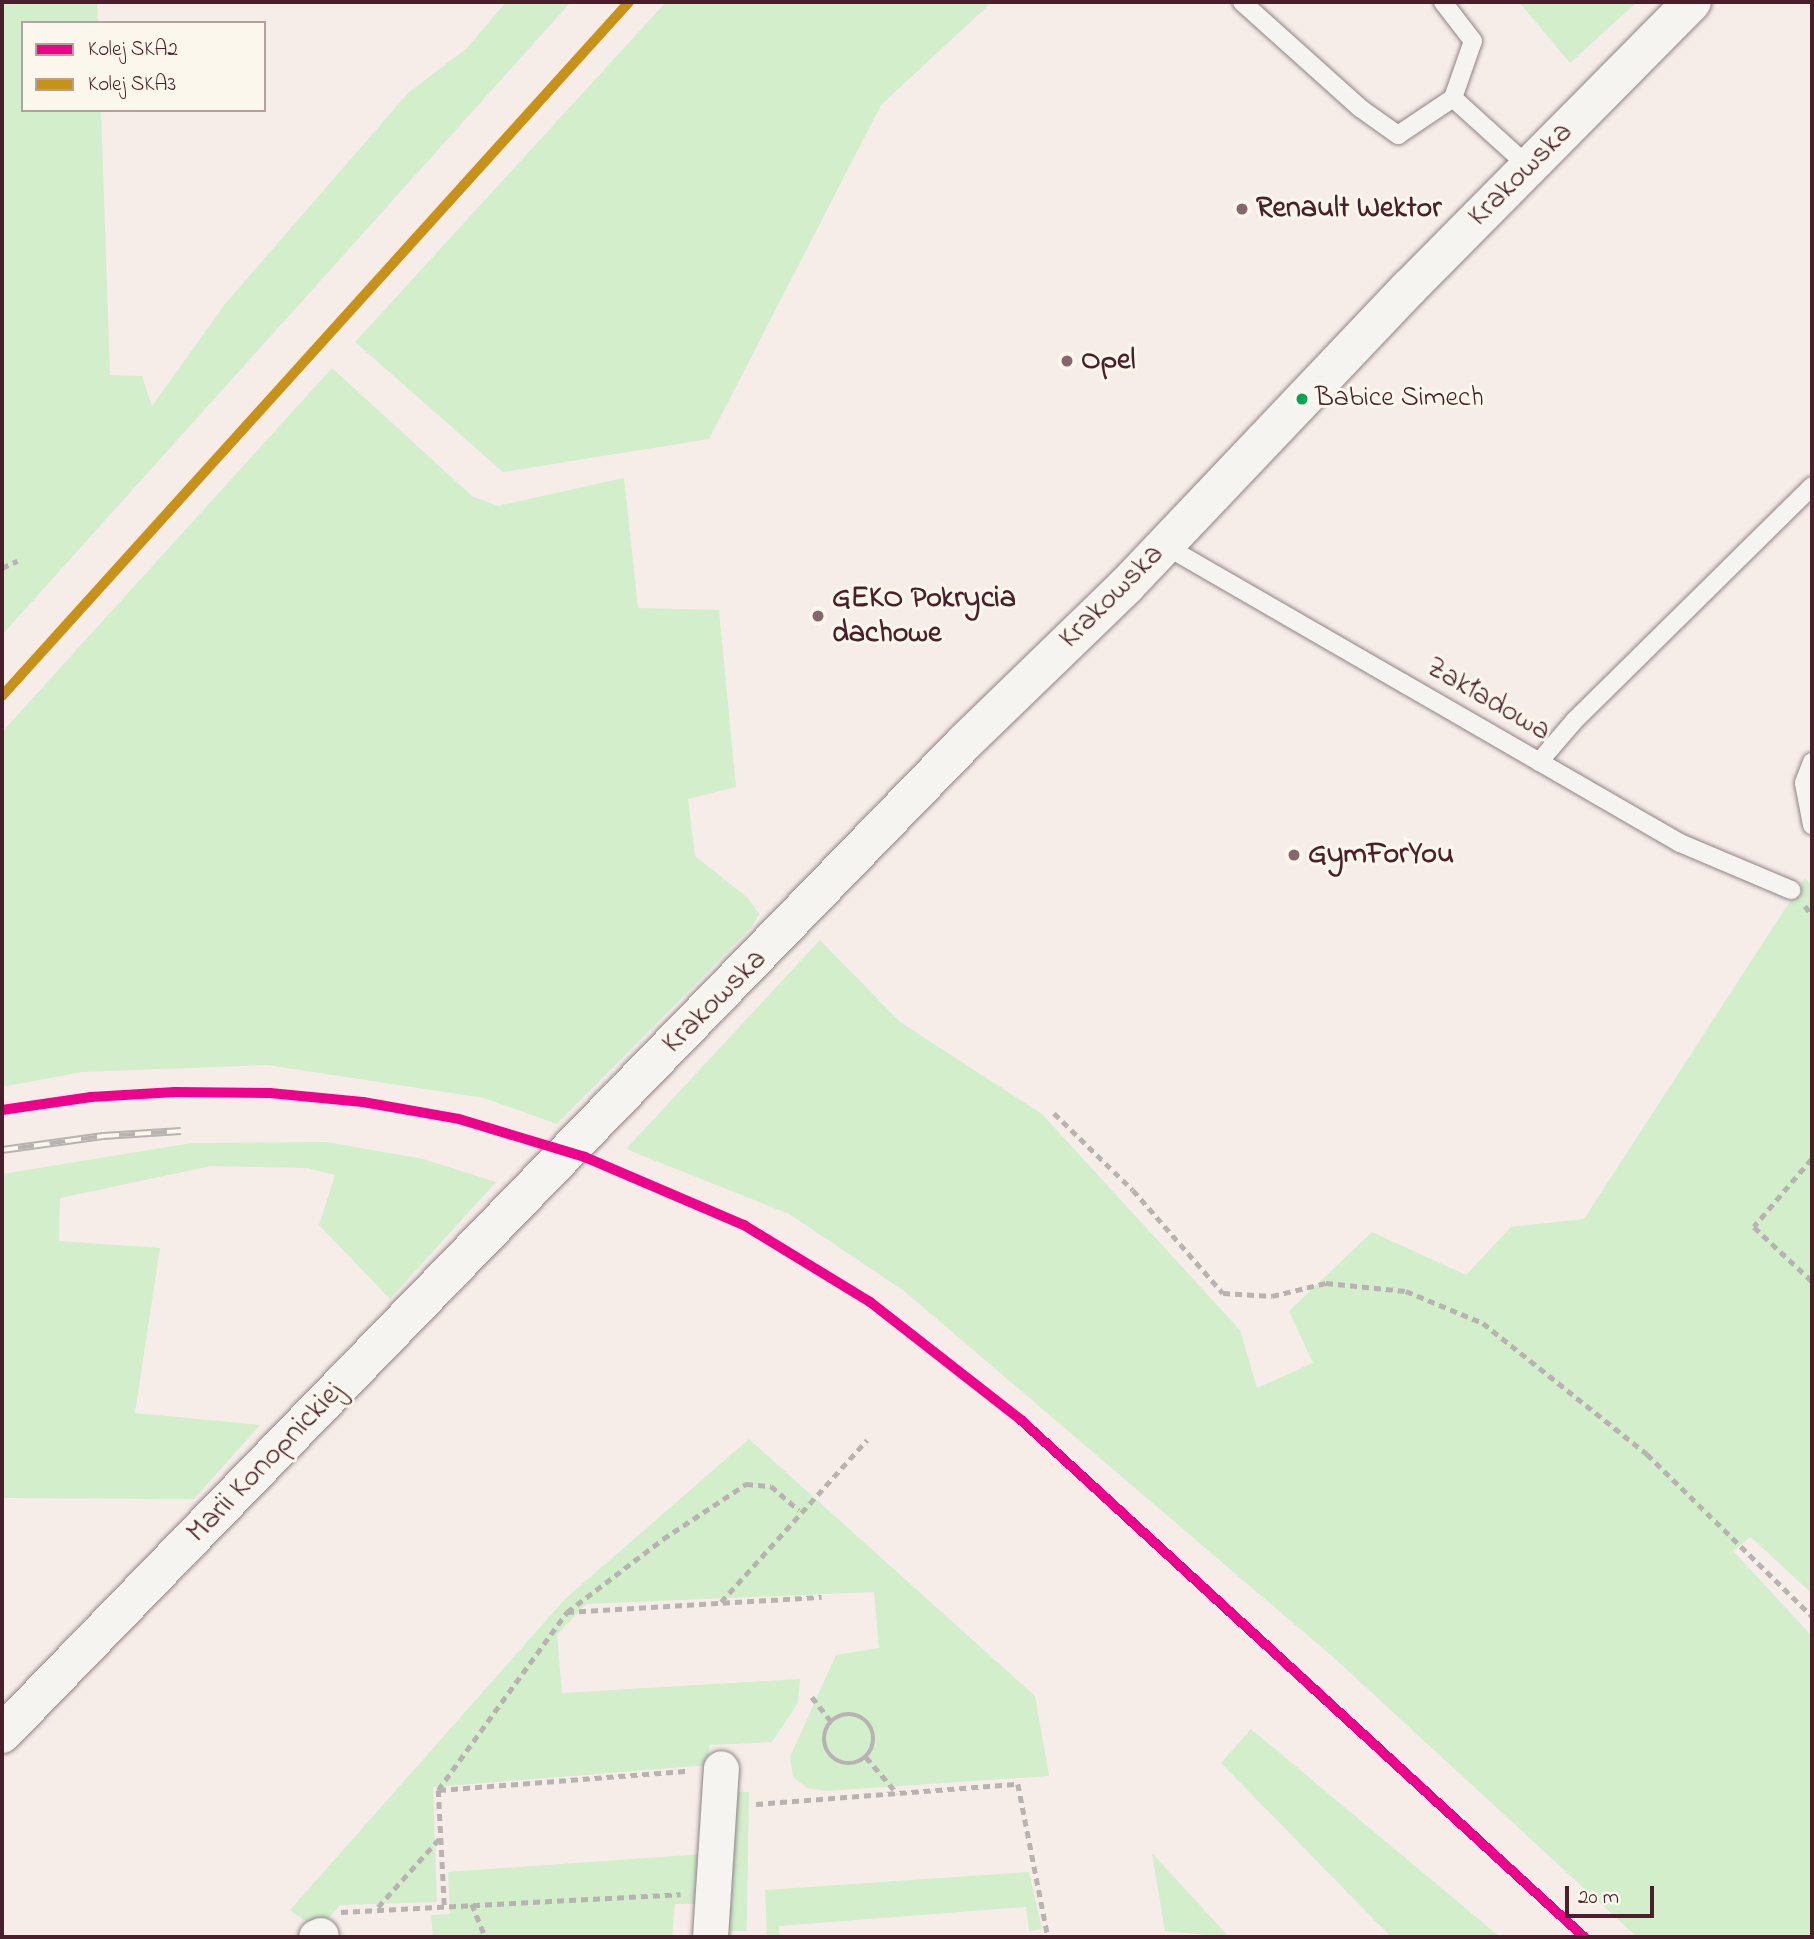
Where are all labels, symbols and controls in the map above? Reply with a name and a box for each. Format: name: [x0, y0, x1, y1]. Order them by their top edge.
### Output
legend: [21, 21, 266, 112]
text: Kolej SKA2: [88, 35, 178, 65]
text: Kolej SKA3: [88, 70, 176, 100]
street label: Krakowska: [1461, 115, 1581, 235]
place label: Renault Wektor: [1256, 191, 1442, 227]
marker: Renault Wektor: [1234, 201, 1250, 217]
place label: Opel: [1081, 343, 1136, 379]
marker: Opel: [1059, 353, 1075, 369]
place label: Babice Simech: [1315, 382, 1484, 416]
marker: Babice Simech: [1295, 392, 1309, 406]
street label: Krakowska: [1052, 537, 1172, 657]
place label: GEKO Pokrycia dachowe: [832, 581, 1016, 652]
marker: GEKO Pokrycia dachowe: [810, 608, 826, 624]
street label: Zakładowa: [1419, 650, 1557, 750]
place label: GymForYou: [1308, 837, 1454, 873]
marker: GymForYou: [1286, 847, 1302, 863]
street label: Krakowska: [655, 942, 775, 1062]
street label: Marii Konopnickiej: [180, 1375, 352, 1551]
scale bar: [1569, 1872, 1658, 1916]
text: 20 m: [1578, 1883, 1619, 1913]

